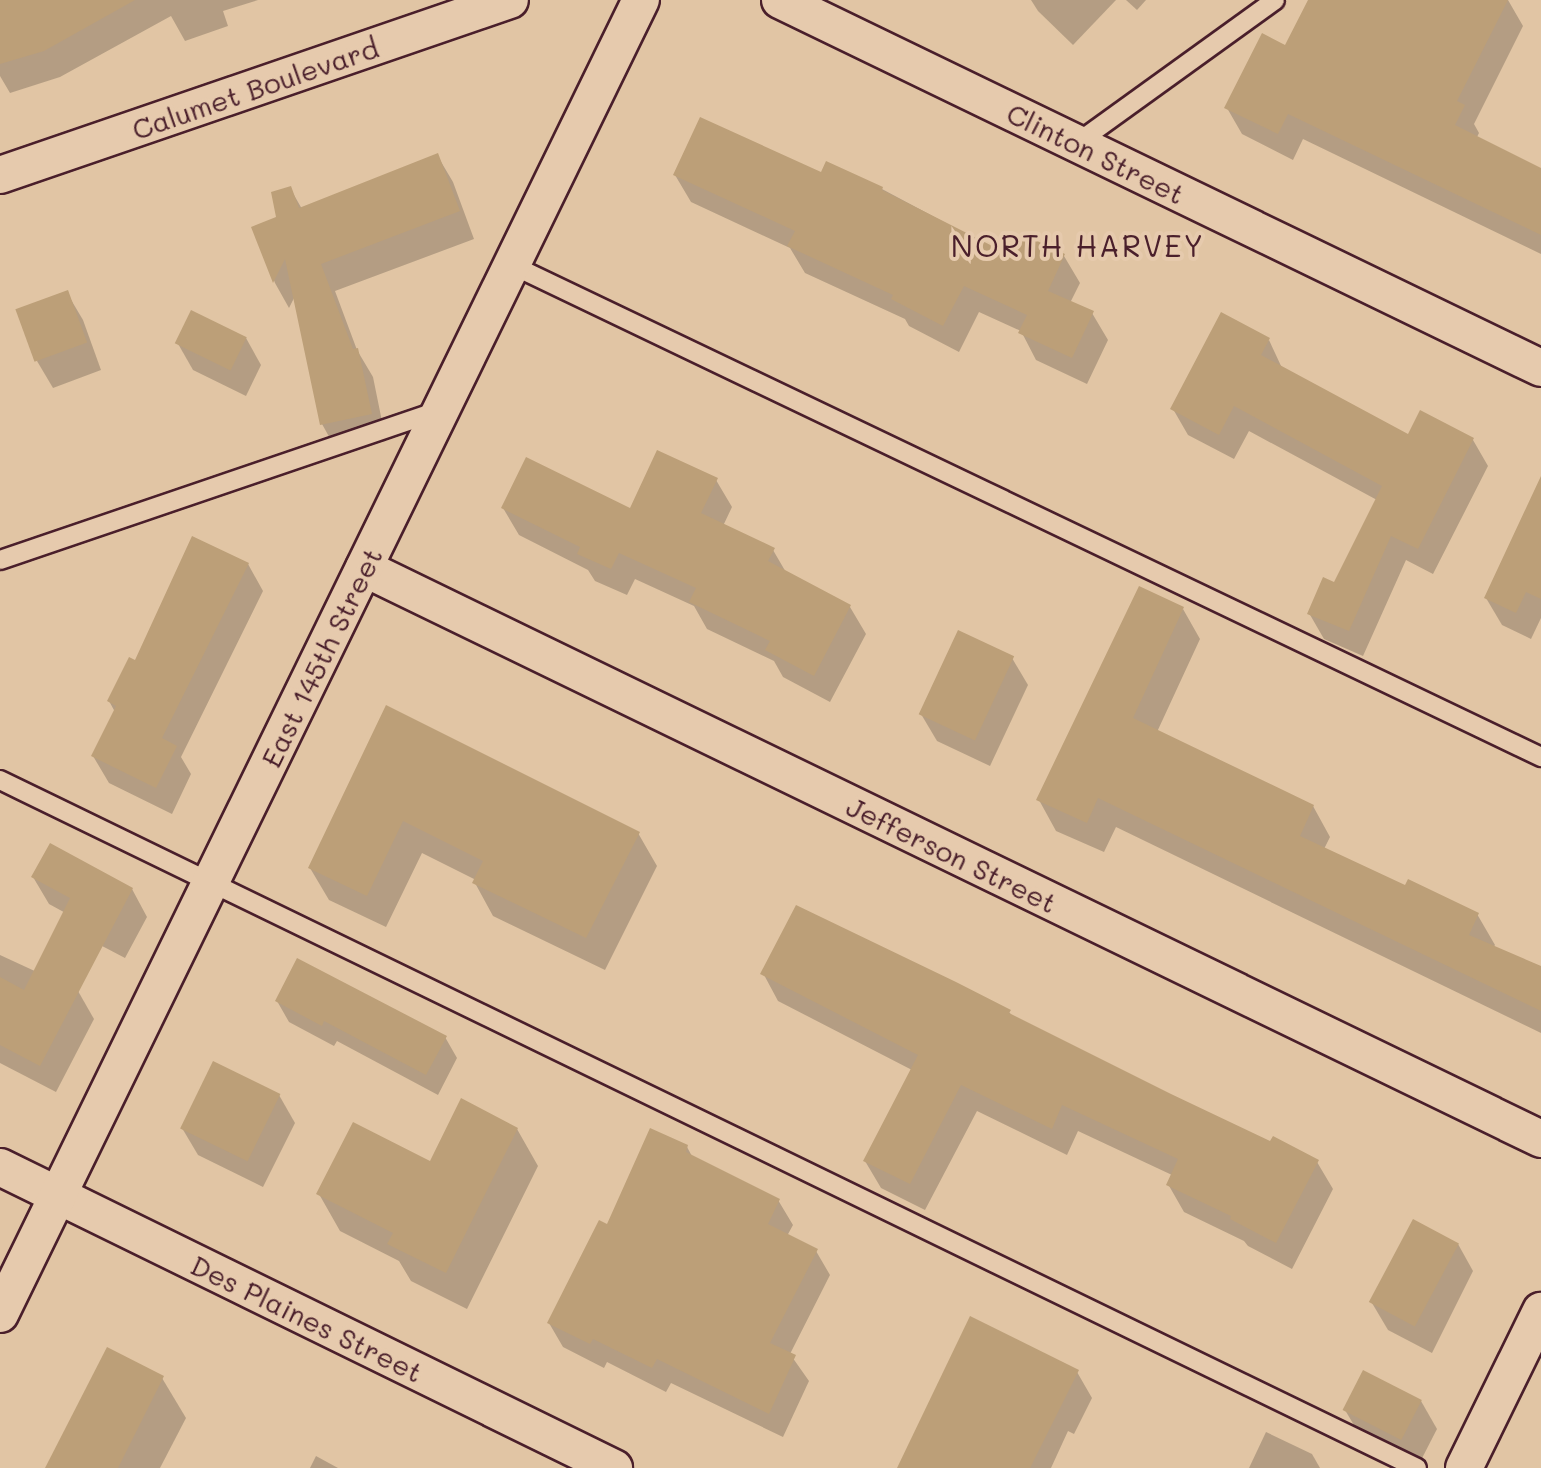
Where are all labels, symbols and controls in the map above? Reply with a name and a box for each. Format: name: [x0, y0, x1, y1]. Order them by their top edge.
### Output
street label: Calumet Boulevard: [127, 30, 383, 146]
street label: Clinton Street: [1002, 95, 1190, 211]
district label: NORTH HARVEY: [951, 227, 1205, 263]
street label: East 145th Street: [253, 542, 389, 772]
street label: Jefferson Street: [841, 789, 1063, 919]
street label: Des Plaines Street: [186, 1247, 428, 1389]

